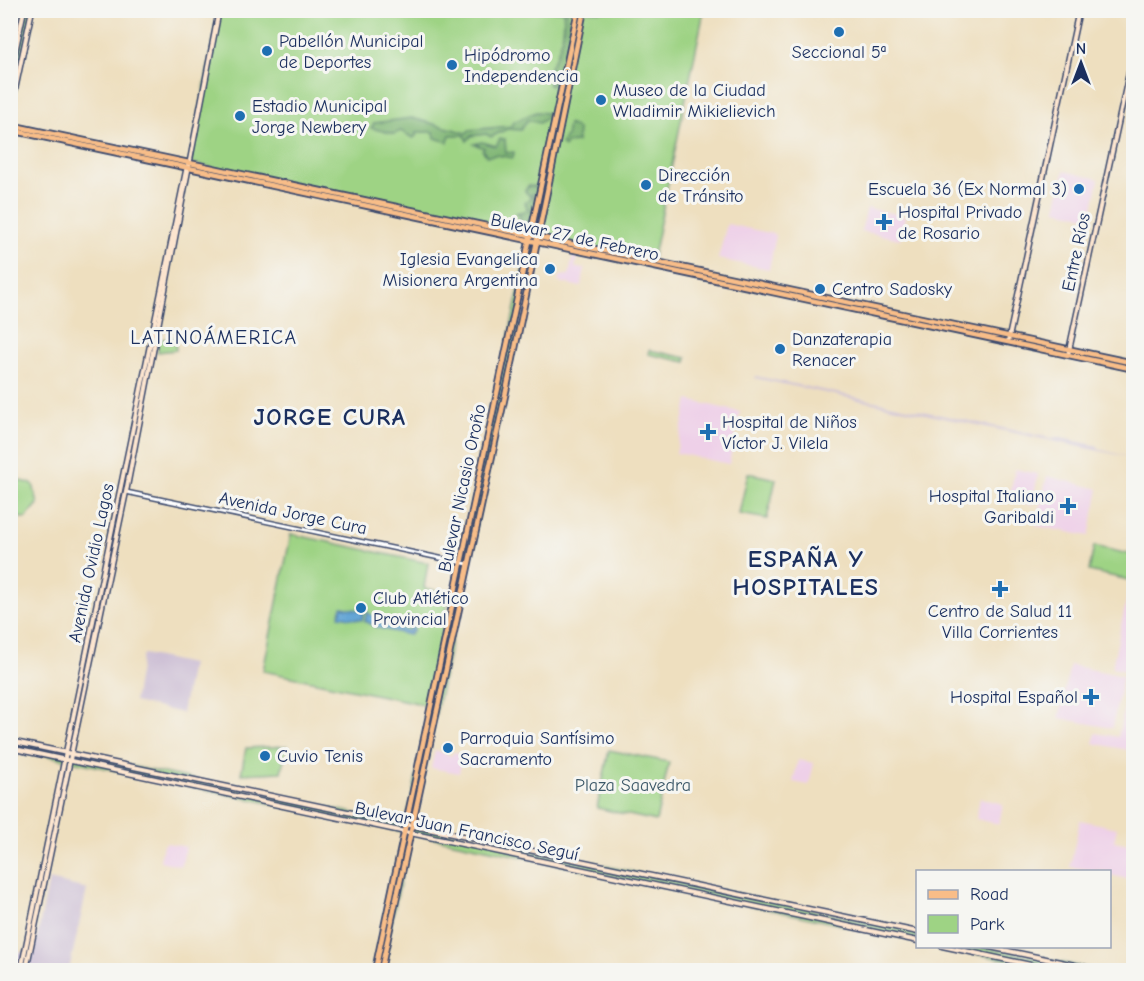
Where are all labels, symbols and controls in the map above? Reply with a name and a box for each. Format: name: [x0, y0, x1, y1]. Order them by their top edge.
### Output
marker: Seccional 5ª: [832, 25, 846, 39]
place label: Pabellón Municipal de Deportes: [279, 31, 424, 73]
north arrow: [1051, 33, 1111, 93]
text: N: [1076, 40, 1086, 58]
place label: Seccional 5ª: [792, 42, 886, 63]
marker: Pabellón Municipal de Deportes: [260, 44, 274, 58]
place label: Hipódromo Independencia: [464, 45, 579, 87]
marker: Hipódromo Independencia: [445, 58, 459, 72]
place label: Museo de la Ciudad Wladimir Mikielievich: [613, 80, 776, 122]
marker: Museo de la Ciudad Wladimir Mikielievich: [594, 93, 608, 107]
place label: Estadio Municipal Jorge Newbery: [252, 96, 387, 138]
marker: Estadio Municipal Jorge Newbery: [233, 109, 247, 123]
place label: Dirección de Tránsito: [658, 165, 744, 207]
marker: Dirección de Tránsito: [639, 178, 653, 192]
place label: Escuela 36 (Ex Normal 3): [868, 179, 1067, 200]
marker: Escuela 36 (Ex Normal 3): [1072, 182, 1086, 196]
place label: Hospital Privado de Rosario: [898, 202, 1022, 244]
street label: Bulevar 27 de Febrero: [489, 209, 661, 266]
street label: Entre Ríos: [1058, 211, 1095, 293]
marker: Hospital Privado de Rosario: [875, 213, 893, 231]
place label: Iglesia Evangelica Misionera Argentina: [383, 249, 538, 291]
marker: Iglesia Evangelica Misionera Argentina: [543, 262, 557, 276]
place label: Centro Sadosky: [832, 279, 953, 300]
marker: Centro Sadosky: [813, 282, 827, 296]
district label: LATINOÁMERICA: [130, 325, 298, 349]
place label: Danzaterapia Renacer: [792, 329, 892, 371]
marker: Danzaterapia Renacer: [773, 342, 787, 356]
street label: Bulevar Nicasio Oroño: [434, 402, 491, 574]
district label: JORGE CURA: [253, 403, 407, 431]
place label: Hospital de Niños Víctor J. Vilela: [722, 412, 857, 454]
marker: Hospital de Niños Víctor J. Vilela: [699, 423, 717, 441]
street label: Avenida Ovidio Lagos: [64, 482, 119, 645]
place label: Hospital Italiano Garibaldi: [929, 486, 1054, 528]
street label: Avenida Jorge Cura: [217, 488, 369, 539]
marker: Hospital Italiano Garibaldi: [1059, 497, 1077, 515]
district label: ESPAÑA Y HOSPITALES: [733, 545, 879, 601]
marker: Centro de Salud 11 Villa Corrientes: [991, 580, 1009, 598]
place label: Club Atlético Provincial: [373, 588, 469, 630]
marker: Club Atlético Provincial: [354, 601, 368, 615]
place label: Centro de Salud 11 Villa Corrientes: [928, 601, 1072, 643]
place label: Hospital Español: [950, 687, 1078, 708]
marker: Hospital Español: [1082, 688, 1100, 706]
place label: Parroquia Santísimo Sacramento: [460, 728, 614, 770]
marker: Parroquia Santísimo Sacramento: [441, 741, 455, 755]
place label: Cuvio Tenis: [277, 746, 363, 767]
marker: Cuvio Tenis: [258, 749, 272, 763]
park label: Plaza Saavedra: [575, 775, 691, 796]
street label: Bulevar Juan Francisco Seguí: [353, 797, 582, 866]
legend: [916, 870, 1111, 948]
text: Road: [970, 884, 1009, 905]
text: Park: [970, 914, 1005, 935]

